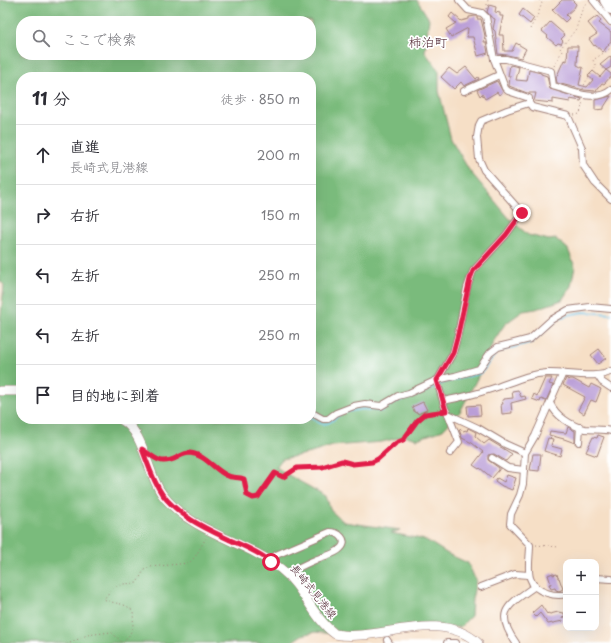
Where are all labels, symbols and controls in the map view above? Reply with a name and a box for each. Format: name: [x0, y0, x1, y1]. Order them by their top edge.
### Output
search box: [16, 16, 316, 60]
icon: search: [30, 27, 52, 49]
text: ここで検索: [62, 27, 137, 50]
district label: 柿泊町: [408, 32, 448, 51]
text: 11 分: [32, 85, 70, 111]
text: 徒歩 · 850 m: [221, 89, 300, 108]
text: 直進: [70, 134, 100, 157]
icon: ahead: [32, 144, 54, 166]
text: 200 m: [257, 145, 300, 164]
text: 長崎式見港線: [70, 157, 148, 176]
text: 右折: [70, 203, 100, 226]
icon: right: [32, 204, 54, 226]
route end: [513, 204, 531, 222]
text: 150 m: [261, 205, 300, 224]
text: 左折: [70, 263, 100, 286]
icon: left: [32, 264, 54, 286]
text: 250 m: [258, 265, 300, 284]
text: 左折: [70, 323, 100, 346]
icon: left: [32, 324, 54, 346]
text: 250 m: [258, 325, 300, 344]
text: 目的地に到着: [70, 383, 160, 406]
icon: arrive: [32, 384, 54, 406]
route start: [262, 553, 280, 571]
map controls: [563, 559, 599, 631]
button: +: [563, 559, 599, 595]
street label: 長崎式見港線: [287, 560, 341, 622]
button: −: [563, 595, 599, 631]

